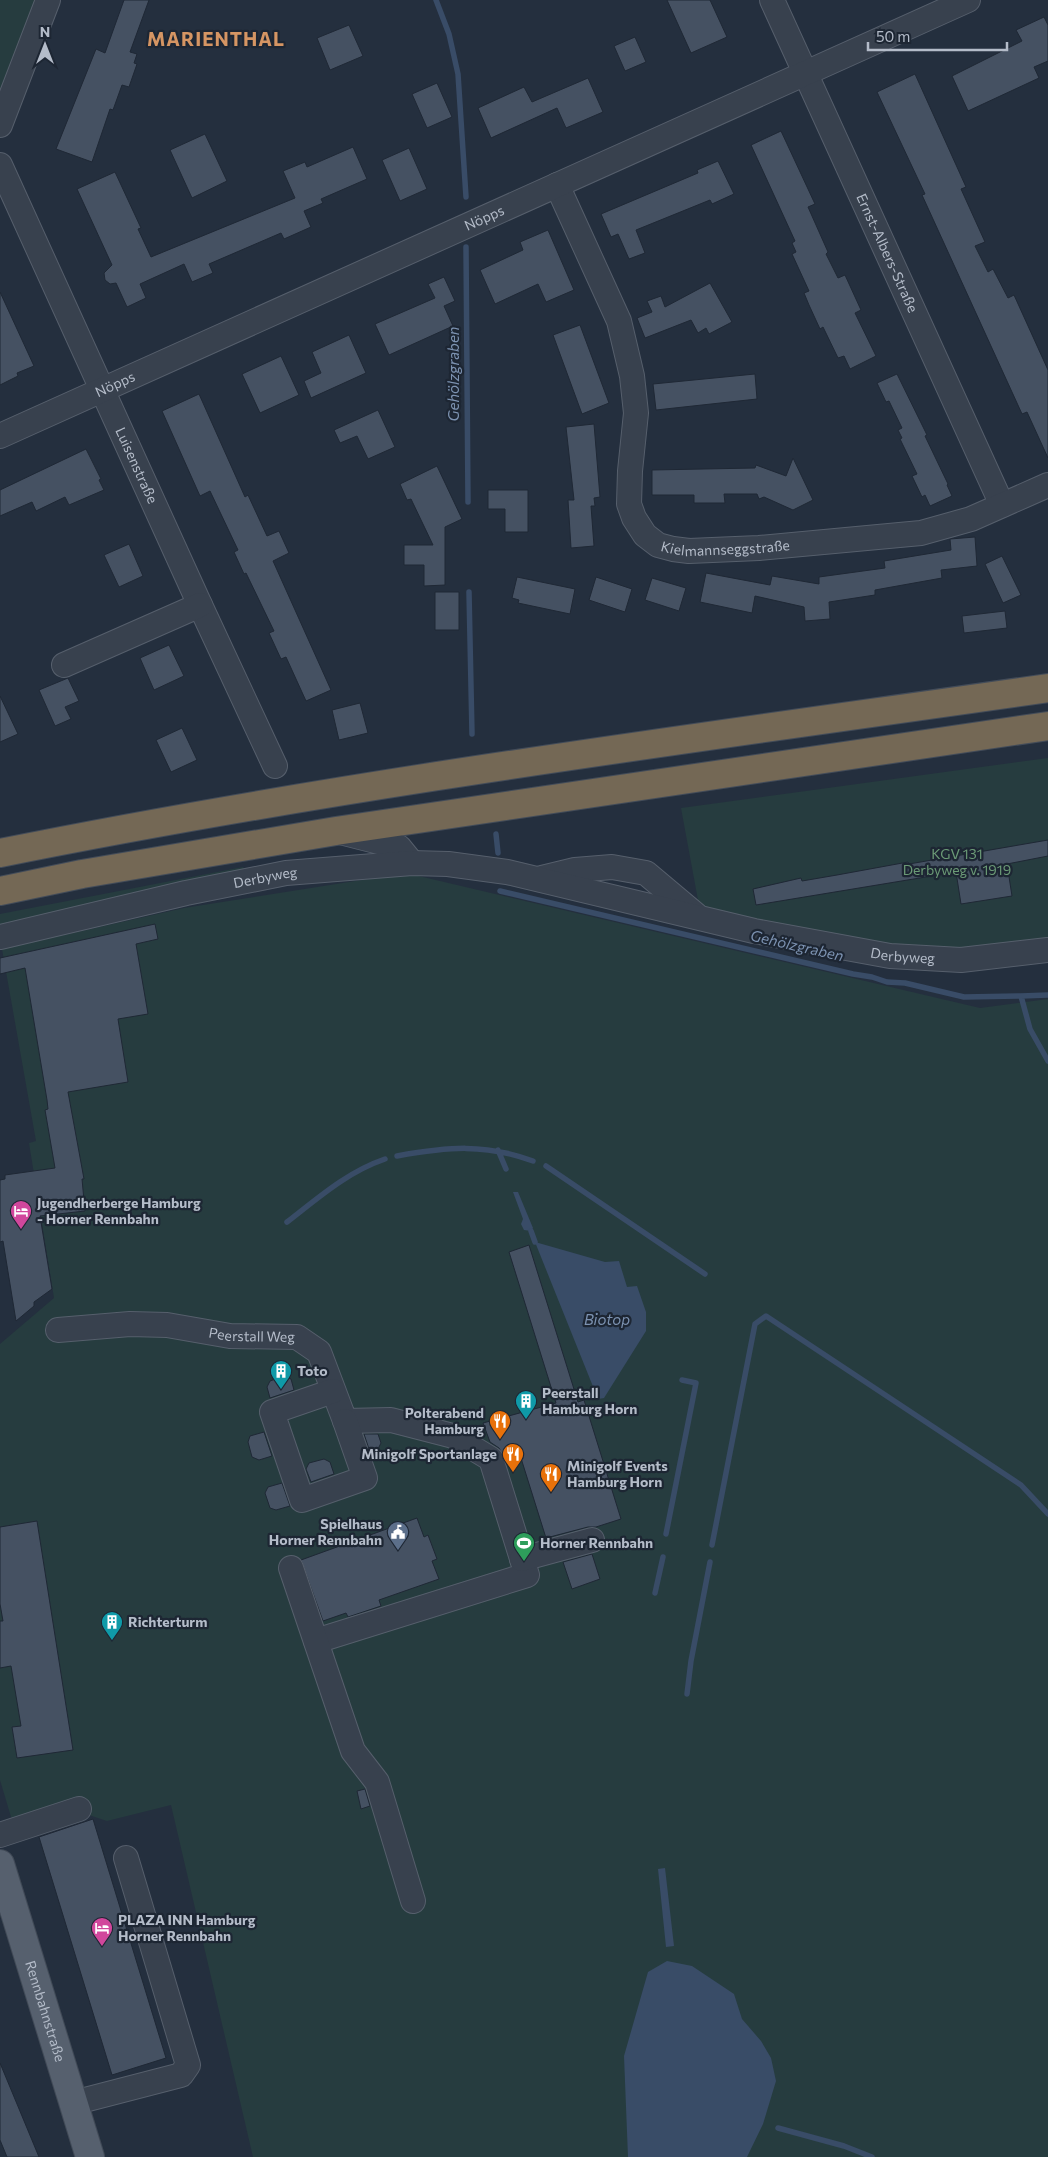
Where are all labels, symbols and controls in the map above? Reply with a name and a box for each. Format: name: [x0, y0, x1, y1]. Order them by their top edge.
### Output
north arrow: [20, 20, 70, 70]
scale bar: [868, 20, 1007, 52]
text: N: [40, 23, 50, 40]
district label: MARIENTHAL: [147, 27, 285, 50]
text: 50 m: [876, 27, 910, 45]
street label: Ernst-Albers-Straße: [853, 191, 922, 315]
street label: Nöpps: [461, 201, 506, 234]
water label: Gehölzgraben: [444, 327, 462, 421]
street label: Nöpps: [92, 367, 137, 400]
street label: Luisenstraße: [112, 424, 162, 506]
street label: Kielmannseggstraße: [659, 536, 790, 559]
park label: KGV 131 Derbyweg v. 1919: [903, 845, 1011, 878]
street label: Derbyweg: [232, 863, 298, 891]
water label: Gehölzgraben: [749, 926, 846, 964]
street label: Derbyweg: [869, 944, 936, 967]
place label: Jugendherberge Hamburg - Horner Rennbahn: [37, 1194, 201, 1227]
hotel icon: Jugendherberge Hamburg - Horner Rennbahn: [9, 1199, 33, 1230]
water label: Biotop: [584, 1310, 630, 1328]
street label: Peerstall Weg: [208, 1323, 295, 1345]
building icon: Toto: [269, 1359, 293, 1390]
place label: Toto: [297, 1362, 328, 1379]
place label: Peerstall Hamburg Horn: [542, 1384, 637, 1417]
building icon: Peerstall Hamburg Horn: [514, 1389, 538, 1420]
place label: Polterabend Hamburg: [405, 1404, 484, 1437]
restaurant icon: Polterabend Hamburg: [488, 1409, 512, 1440]
restaurant icon: Minigolf Sportanlage: [501, 1442, 525, 1473]
place label: Minigolf Sportanlage: [361, 1445, 497, 1462]
place label: Minigolf Events Hamburg Horn: [567, 1457, 668, 1490]
restaurant icon: Minigolf Events Hamburg Horn: [539, 1462, 563, 1493]
place label: Spielhaus Horner Rennbahn: [269, 1515, 382, 1548]
public building icon: Spielhaus Horner Rennbahn: [386, 1520, 410, 1551]
sports icon: Horner Rennbahn: [512, 1531, 536, 1562]
place label: Horner Rennbahn: [540, 1534, 653, 1551]
building icon: Richterturm: [100, 1610, 124, 1641]
place label: Richterturm: [128, 1613, 207, 1630]
place label: PLAZA INN Hamburg Horner Rennbahn: [118, 1911, 256, 1944]
hotel icon: PLAZA INN Hamburg Horner Rennbahn: [90, 1916, 114, 1947]
street label: Rennbahnstraße: [22, 1958, 69, 2064]

